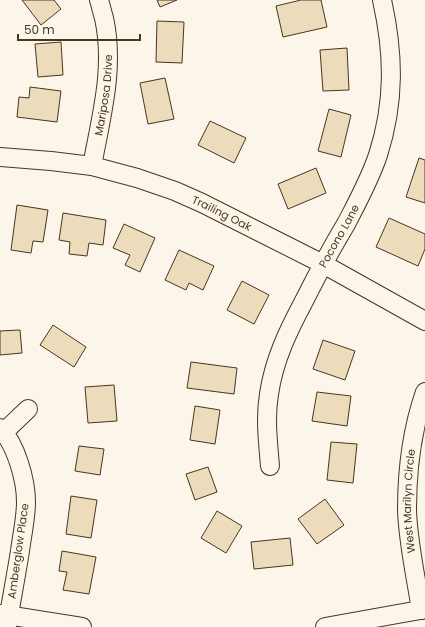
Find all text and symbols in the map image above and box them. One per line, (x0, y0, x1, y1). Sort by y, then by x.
scale bar (18, 16, 140, 42)
text: 50 m (24, 21, 55, 38)
street label: Mariposa Drive (90, 54, 116, 137)
street label: Trailing Oak (189, 192, 255, 235)
street label: Pocono Lane (315, 201, 363, 270)
street label: West Marilyn Circle (399, 448, 419, 554)
street label: Amberglow Place (3, 502, 33, 600)

